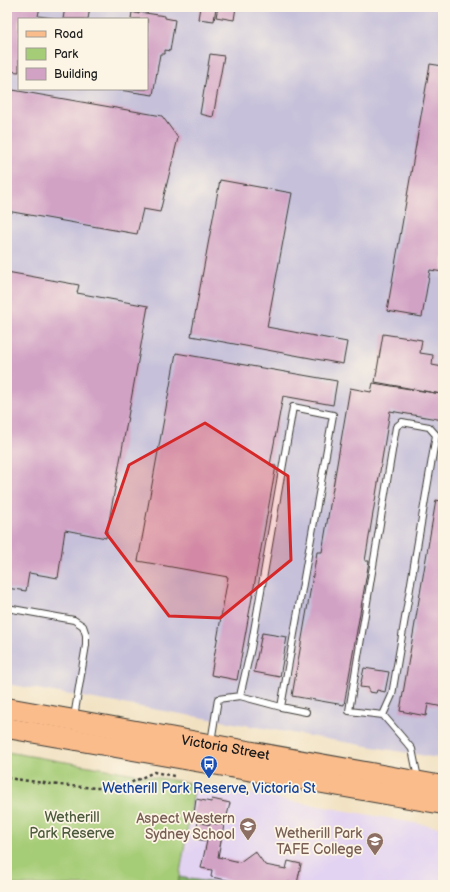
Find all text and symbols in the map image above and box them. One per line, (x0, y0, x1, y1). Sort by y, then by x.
legend (18, 18, 148, 90)
text: Road (54, 27, 83, 42)
text: Park (54, 47, 78, 62)
text: Building (54, 67, 98, 82)
street label: Victoria Street (180, 731, 272, 764)
bus stop icon: Wetherill Park Reserve, Victoria St (199, 754, 219, 779)
place label: Wetherill Park Reserve, Victoria St (102, 780, 316, 797)
park label: Wetherill Park Reserve (29, 809, 115, 842)
place label: Aspect Western Sydney School (136, 810, 235, 843)
school or university icon: Aspect Western Sydney School (238, 816, 258, 841)
place label: Wetherill Park TAFE College (275, 825, 362, 858)
school or university icon: Wetherill Park TAFE College (365, 831, 385, 856)

